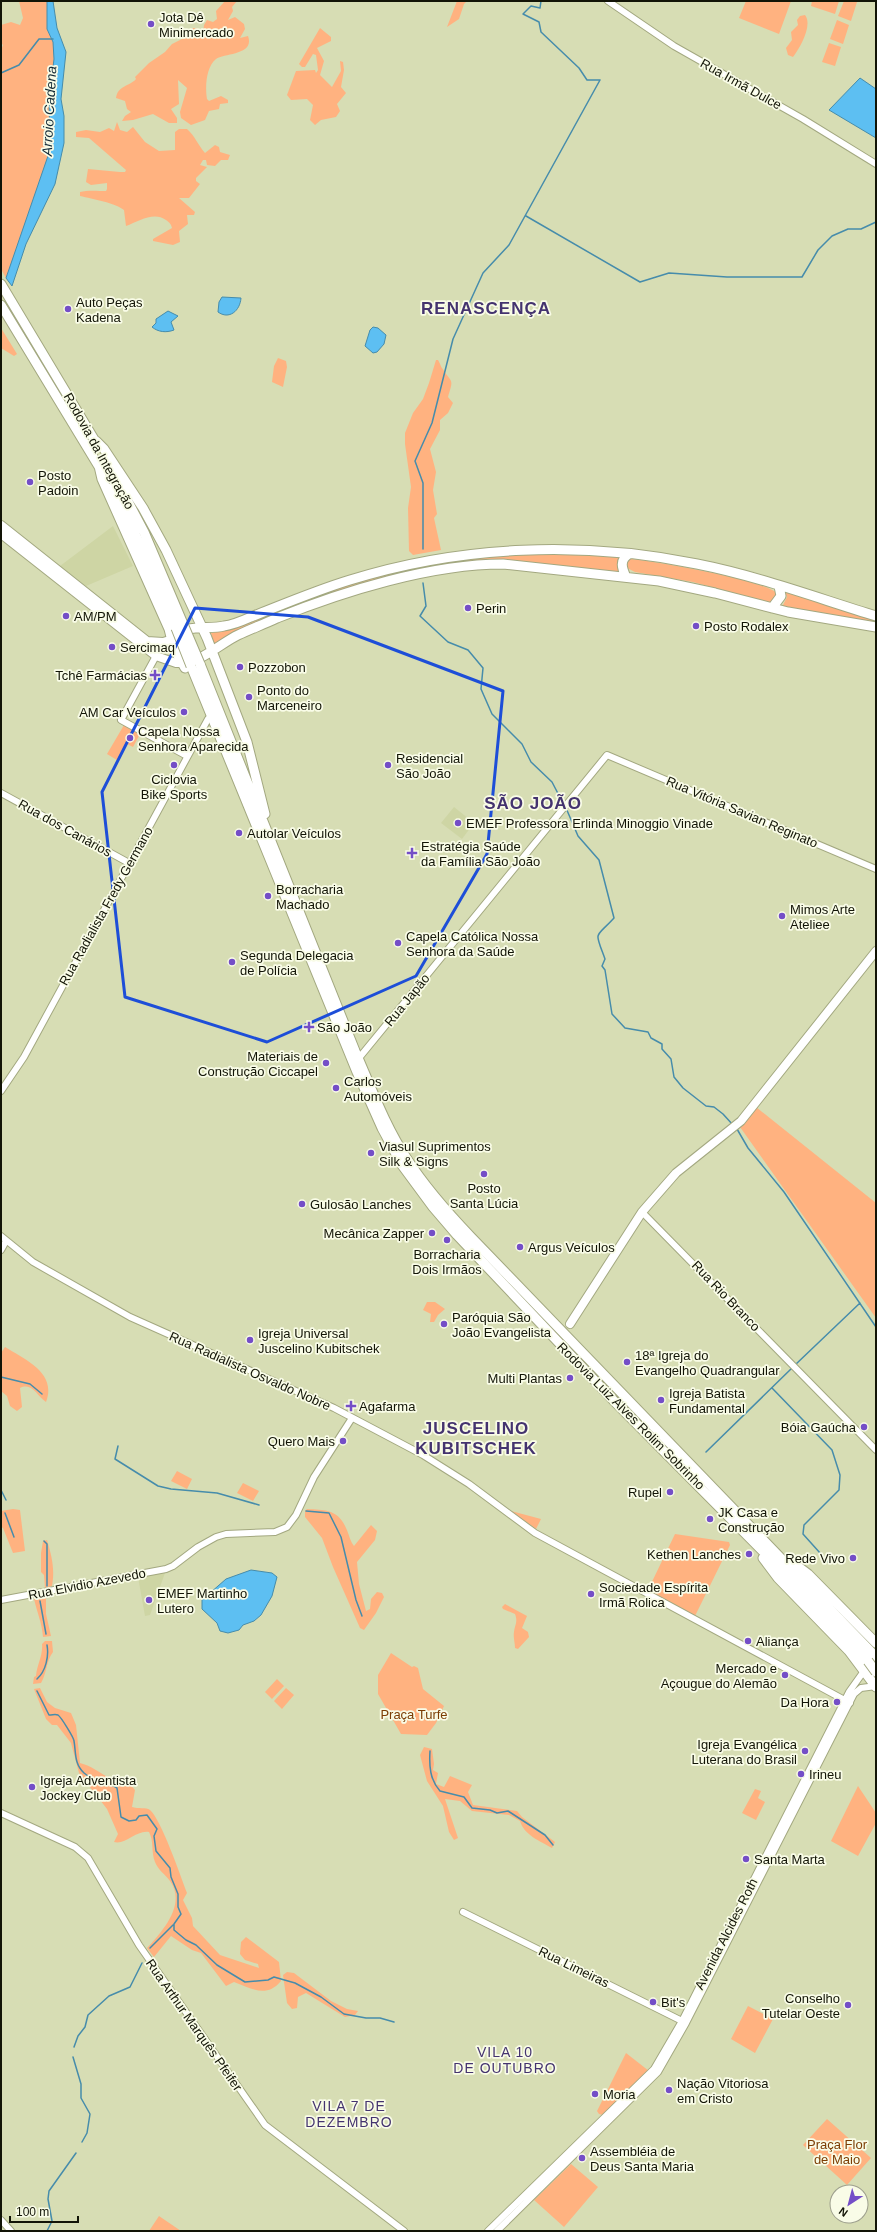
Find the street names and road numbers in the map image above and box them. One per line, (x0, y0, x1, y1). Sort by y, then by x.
street label: Rua Irmã Dulce (698, 56, 784, 112)
street label: Rodovia da Integração (61, 390, 137, 512)
street label: Rua Vitória Savian Reginato (664, 773, 820, 851)
street label: Rua dos Canários (16, 796, 115, 860)
street label: Rua Radialista Fredy Germano (56, 824, 156, 988)
street label: Rua Japão (381, 971, 433, 1029)
street label: Rua Rio Branco (689, 1258, 763, 1334)
street label: Rua Radialista Osvaldo Nobre (167, 1329, 333, 1413)
street label: Rodovia Luiz Alves Rolim Sobrinho (554, 1339, 708, 1493)
street label: Rua Elvidio Azevedo (27, 1565, 147, 1603)
street label: Avenida Alcides Roth (691, 1876, 761, 1992)
street label: Rua Limeiras (536, 1943, 612, 1991)
street label: Rua Arthur Marquês Pfeifer (143, 1956, 246, 2094)

